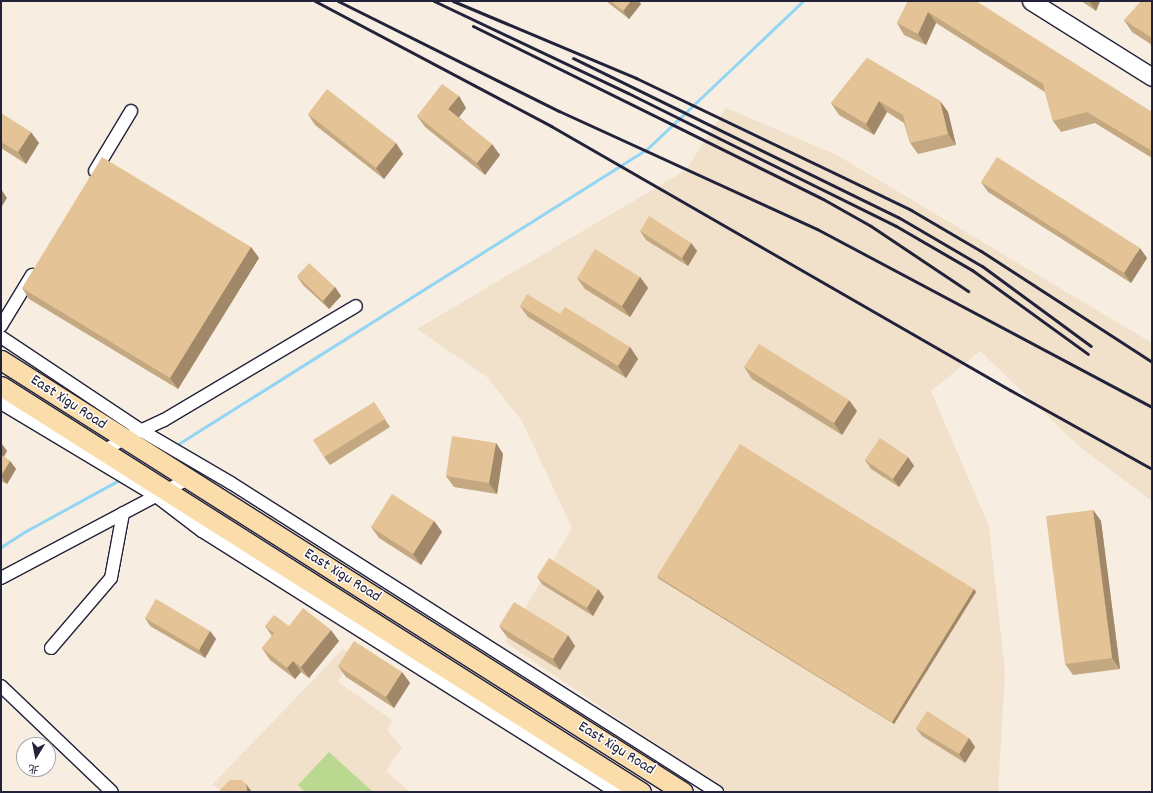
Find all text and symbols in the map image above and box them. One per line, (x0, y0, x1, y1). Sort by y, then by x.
street label: East Xigu Road (26, 371, 110, 435)
street label: East Xigu Road (300, 545, 384, 607)
street label: East Xigu Road (574, 718, 658, 780)
north arrow (16, 737, 56, 777)
text: 北 (27, 759, 41, 777)

